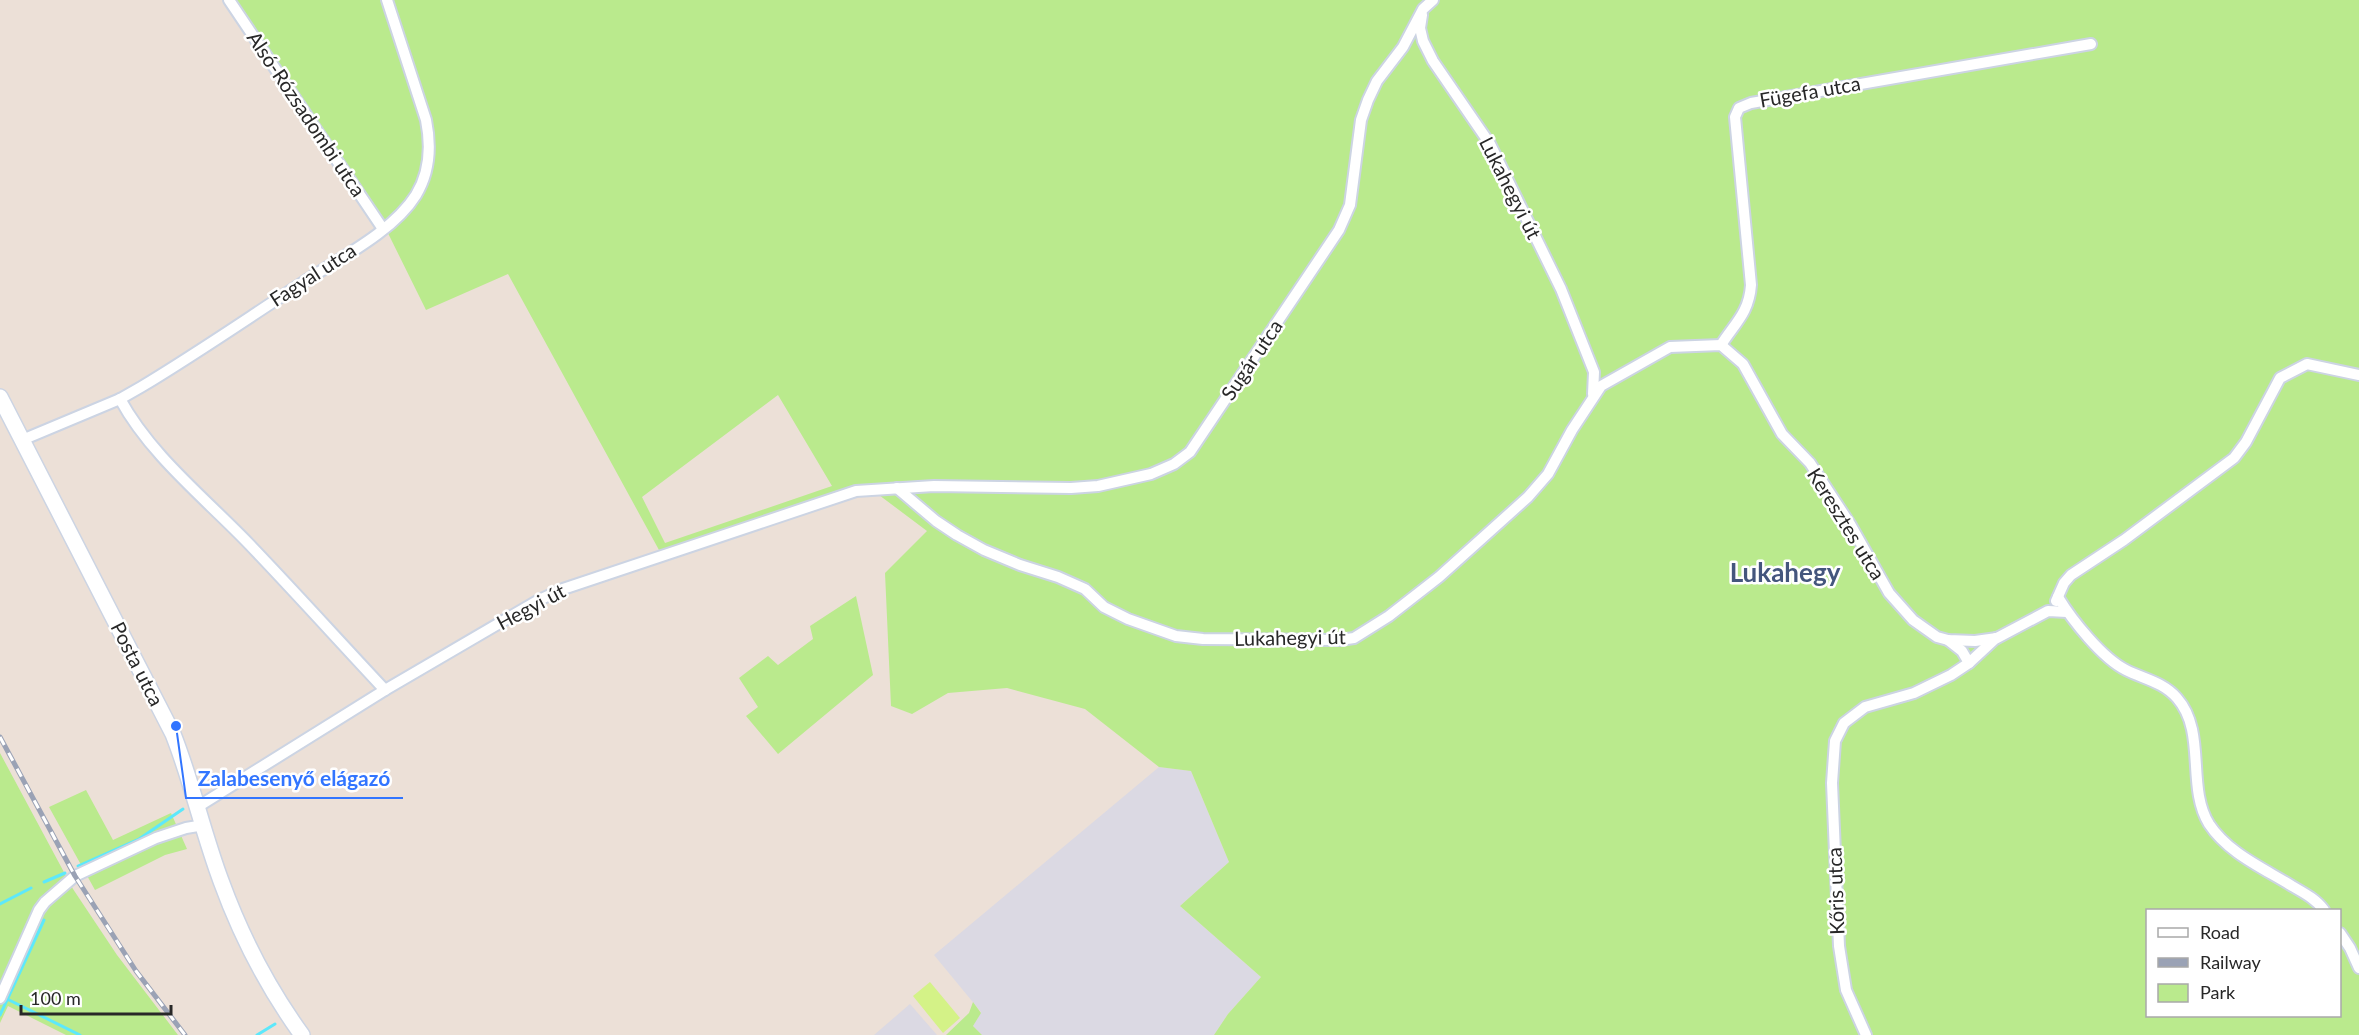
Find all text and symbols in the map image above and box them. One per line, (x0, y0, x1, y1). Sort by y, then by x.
street label: Alsó-Rózsadombi utca (243, 26, 371, 201)
street label: Fügefa utca (1757, 70, 1862, 112)
street label: Lukahegyi út (1475, 132, 1547, 243)
street label: Fagyal utca (265, 237, 360, 311)
street label: Sugár utca (1216, 315, 1287, 404)
street label: Keresztes utca (1803, 463, 1891, 584)
district label: Lukahegy (1730, 556, 1841, 588)
street label: Hegyi út (492, 578, 569, 634)
street label: Posta utca (106, 617, 169, 710)
street label: Lukahegyi út (1234, 624, 1346, 650)
callout: Zalabesenyő elágazó (186, 759, 403, 798)
text: Zalabesenyő elágazó (198, 765, 390, 790)
street label: Kőris utca (1821, 847, 1849, 935)
legend (2146, 909, 2341, 1017)
text: Road (2200, 921, 2240, 943)
text: Railway (2200, 951, 2261, 973)
scale bar (21, 978, 171, 1016)
text: Park (2200, 981, 2236, 1003)
text: 100 m (30, 987, 81, 1009)

